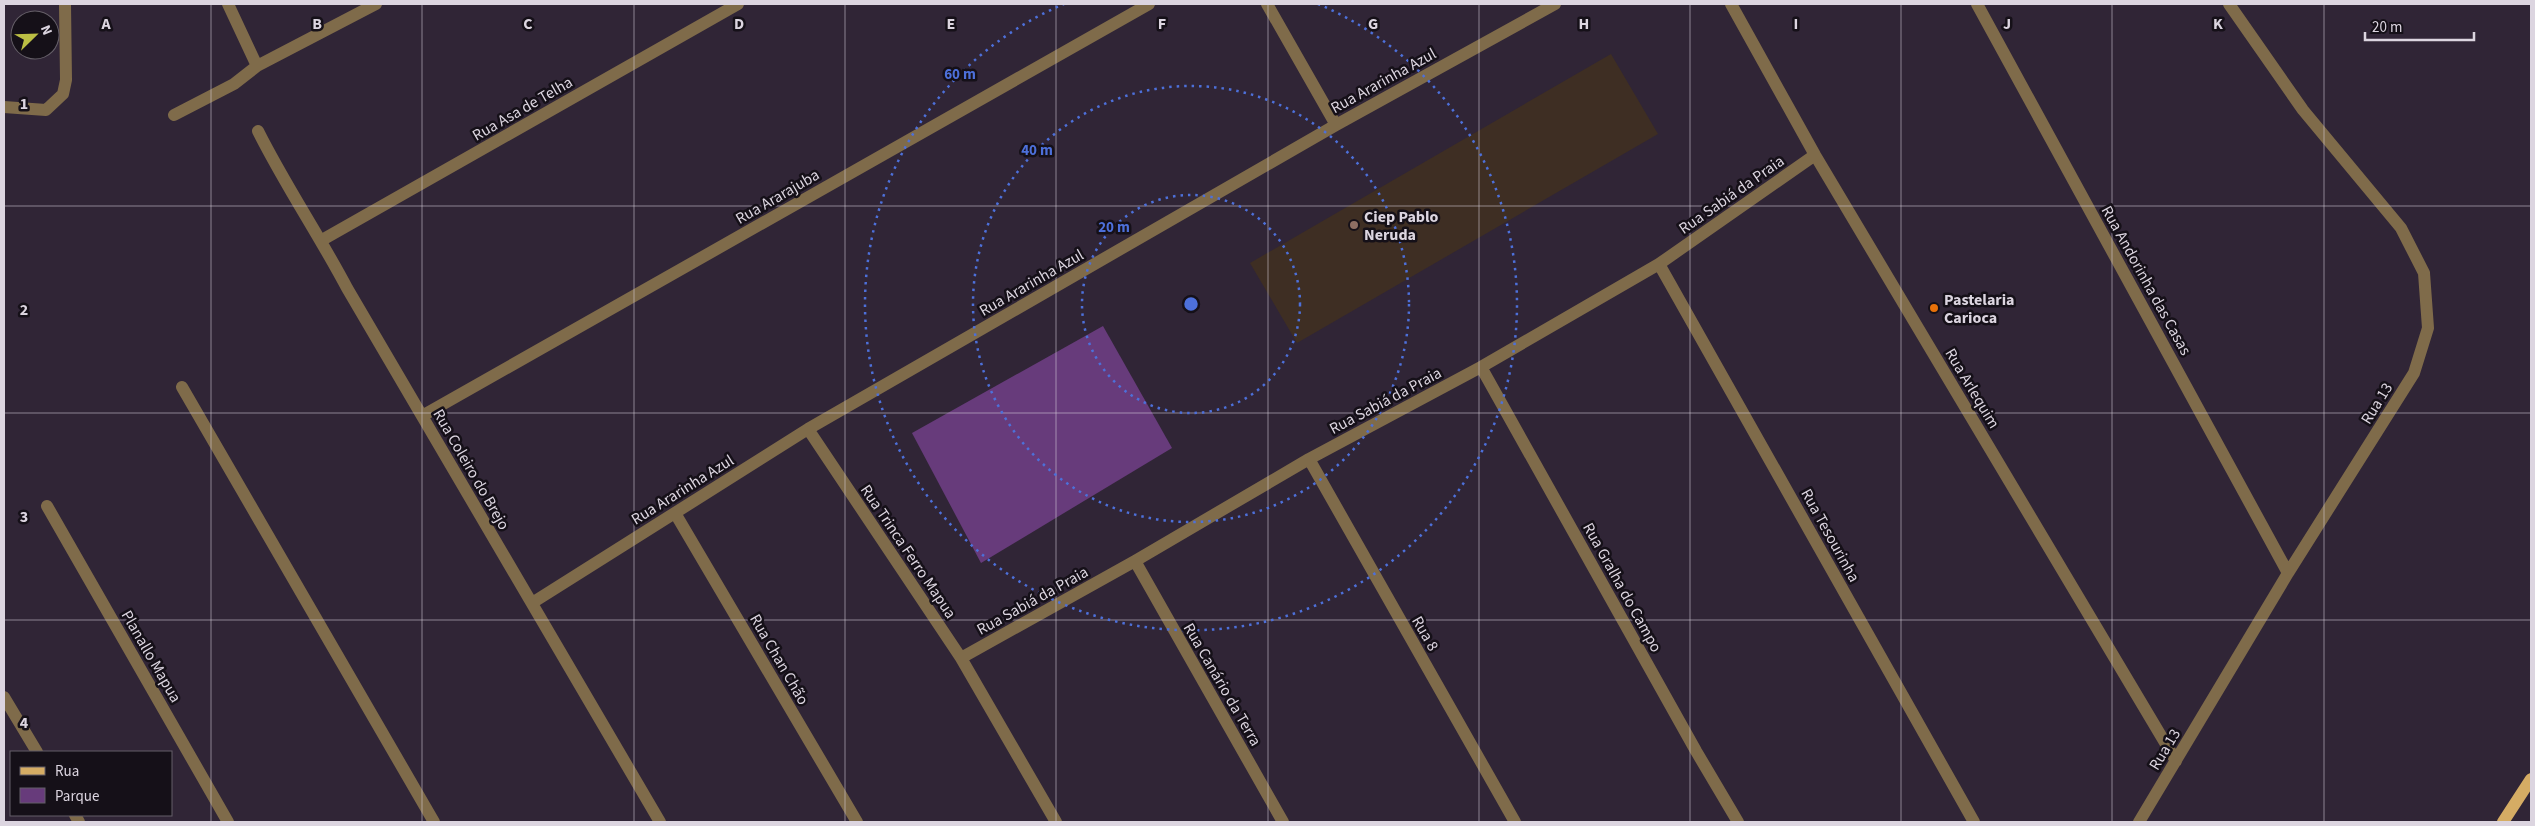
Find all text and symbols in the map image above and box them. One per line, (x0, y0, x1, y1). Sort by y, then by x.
north arrow (10, 10, 60, 60)
scale bar (2365, 10, 2474, 42)
text: A (100, 13, 111, 35)
text: B (312, 13, 322, 35)
text: C (523, 13, 533, 35)
text: D (734, 13, 744, 35)
text: E (947, 13, 955, 35)
text: F (1158, 13, 1166, 35)
text: G (1368, 13, 1378, 35)
text: H (1579, 13, 1589, 35)
text: I (1794, 13, 1798, 35)
text: J (2003, 13, 2011, 35)
text: K (2213, 13, 2223, 35)
text: 20 m (2372, 17, 2402, 38)
text: N (35, 22, 57, 39)
street label: Rua Ararinha Azul (1327, 43, 1440, 119)
text: 60 m (944, 64, 976, 85)
street label: Rua Asa de Telha (468, 71, 577, 146)
text: 1 (20, 93, 28, 115)
text: 40 m (1021, 140, 1053, 161)
street label: Rua Sabiá da Praia (1674, 150, 1789, 239)
street label: Rua Ararajuba (731, 164, 824, 230)
street label: Rua Andorinha das Casas (2096, 202, 2197, 359)
place label: Ciep Pablo Neruda (1364, 206, 1439, 246)
text: 20 m (1098, 217, 1130, 238)
marker: Ciep Pablo Neruda (1348, 219, 1360, 231)
street label: Rua Ararinha Azul (975, 244, 1088, 322)
place label: Pastelaria Carioca (1944, 289, 2015, 329)
centre of rings (1182, 295, 1200, 313)
text: 2 (20, 299, 28, 321)
marker: Pastelaria Carioca (1928, 302, 1940, 314)
street label: Rua Arlequim (1940, 344, 2005, 433)
street label: Rua Sabiá da Praia (1325, 362, 1445, 440)
street label: Rua 13 (2356, 379, 2398, 428)
street label: Rua Coleiro do Brejo (428, 405, 515, 534)
street label: Rua Ararinha Azul (627, 449, 738, 530)
street label: Rua Trinca Ferro Mapua (855, 480, 961, 623)
street label: Rua Tesourinha (1795, 485, 1865, 586)
text: 3 (20, 506, 28, 528)
street label: Rua Gralha do Campo (1577, 519, 1667, 656)
street label: Rua Sabiá da Praia (973, 561, 1092, 641)
street label: Planallo Mapua (116, 606, 187, 707)
street label: Rua Chan Chão (744, 610, 814, 709)
street label: Rua 8 (1406, 612, 1444, 655)
street label: Rua Canário da Terra (1178, 619, 1266, 750)
text: 4 (20, 712, 29, 734)
street label: Rua 13 (2144, 725, 2186, 774)
legend (10, 751, 172, 816)
text: Rua (55, 761, 79, 782)
text: Parque (55, 786, 99, 807)

